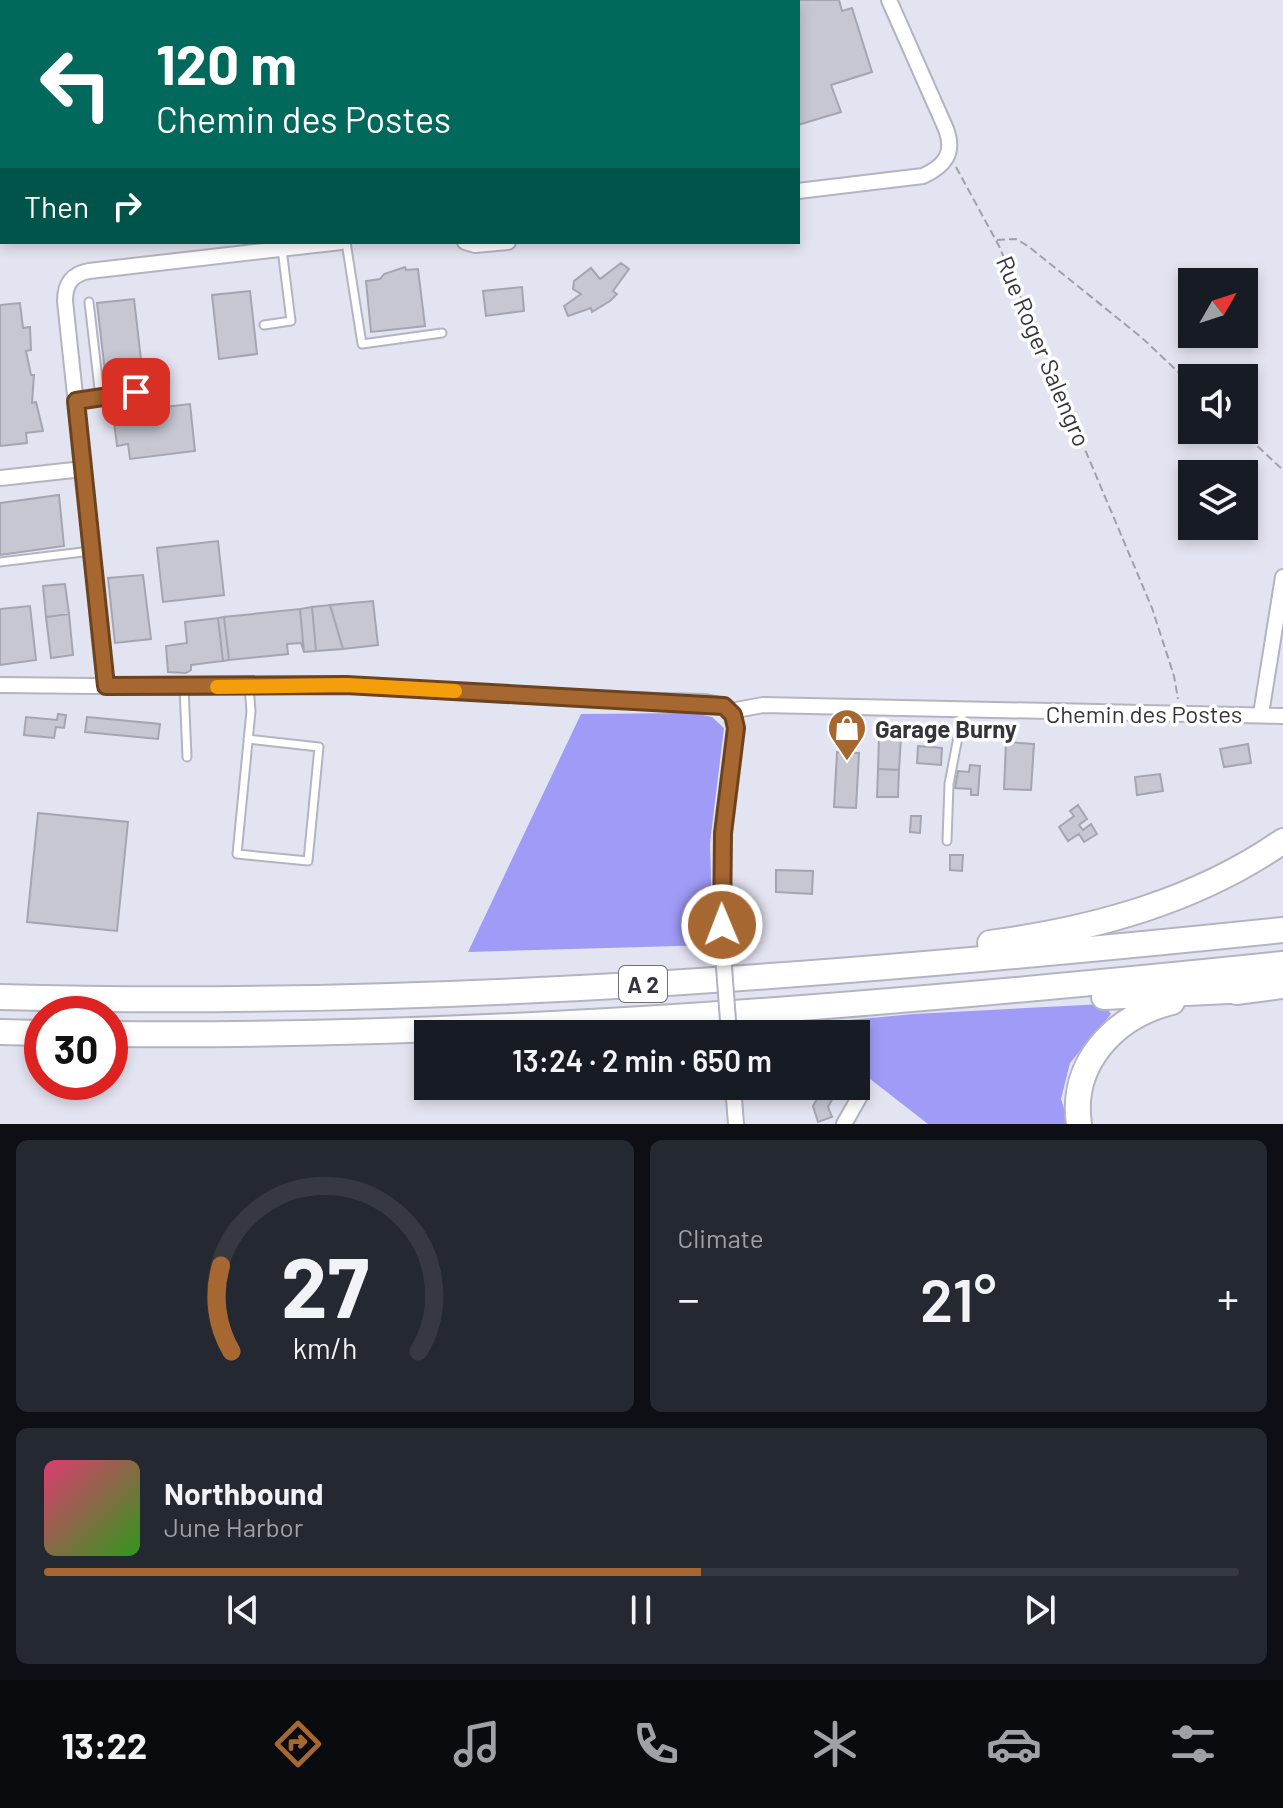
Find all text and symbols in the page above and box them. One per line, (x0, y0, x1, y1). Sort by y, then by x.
text: 120 m (156, 29, 297, 96)
icon: left (24, 32, 128, 136)
text: Chemin des Postes (156, 97, 451, 140)
icon: right (105, 184, 149, 228)
text: Then (24, 188, 89, 224)
street label: Rue Roger Salengro (991, 251, 1097, 451)
north arrow (1178, 268, 1258, 348)
map controls (1178, 268, 1258, 540)
pin (102, 358, 170, 426)
button: sound (1178, 364, 1258, 444)
icon: arrive (114, 370, 158, 414)
button: layers (1178, 460, 1258, 540)
street label: Chemin des Postes (1046, 699, 1242, 728)
shop icon: Garage Burny (826, 707, 868, 762)
place label: Garage Burny (875, 714, 1017, 743)
position arrow (680, 883, 764, 967)
road number: A 2 (619, 966, 667, 1002)
speed limit sign: 30 (24, 996, 128, 1100)
text: 13:24 · 2 min · 650 m (512, 1042, 772, 1078)
text: Climate (678, 1222, 764, 1253)
text: 27 (281, 1235, 369, 1335)
text: 21° (920, 1262, 996, 1334)
text: − (678, 1271, 700, 1324)
text: + (1217, 1271, 1239, 1324)
text: km/h (292, 1330, 357, 1365)
text: Northbound (164, 1475, 323, 1511)
text: June Harbor (164, 1511, 303, 1542)
icon: previous (221, 1588, 265, 1632)
icon: pause (619, 1588, 663, 1632)
icon: next (1018, 1588, 1062, 1632)
icon: directions (270, 1716, 326, 1772)
icon: music (449, 1716, 505, 1772)
icon: phone (628, 1716, 684, 1772)
icon: climate (807, 1716, 863, 1772)
icon: car (986, 1716, 1042, 1772)
icon: filters (1165, 1716, 1221, 1772)
text: 13:22 (62, 1723, 147, 1766)

